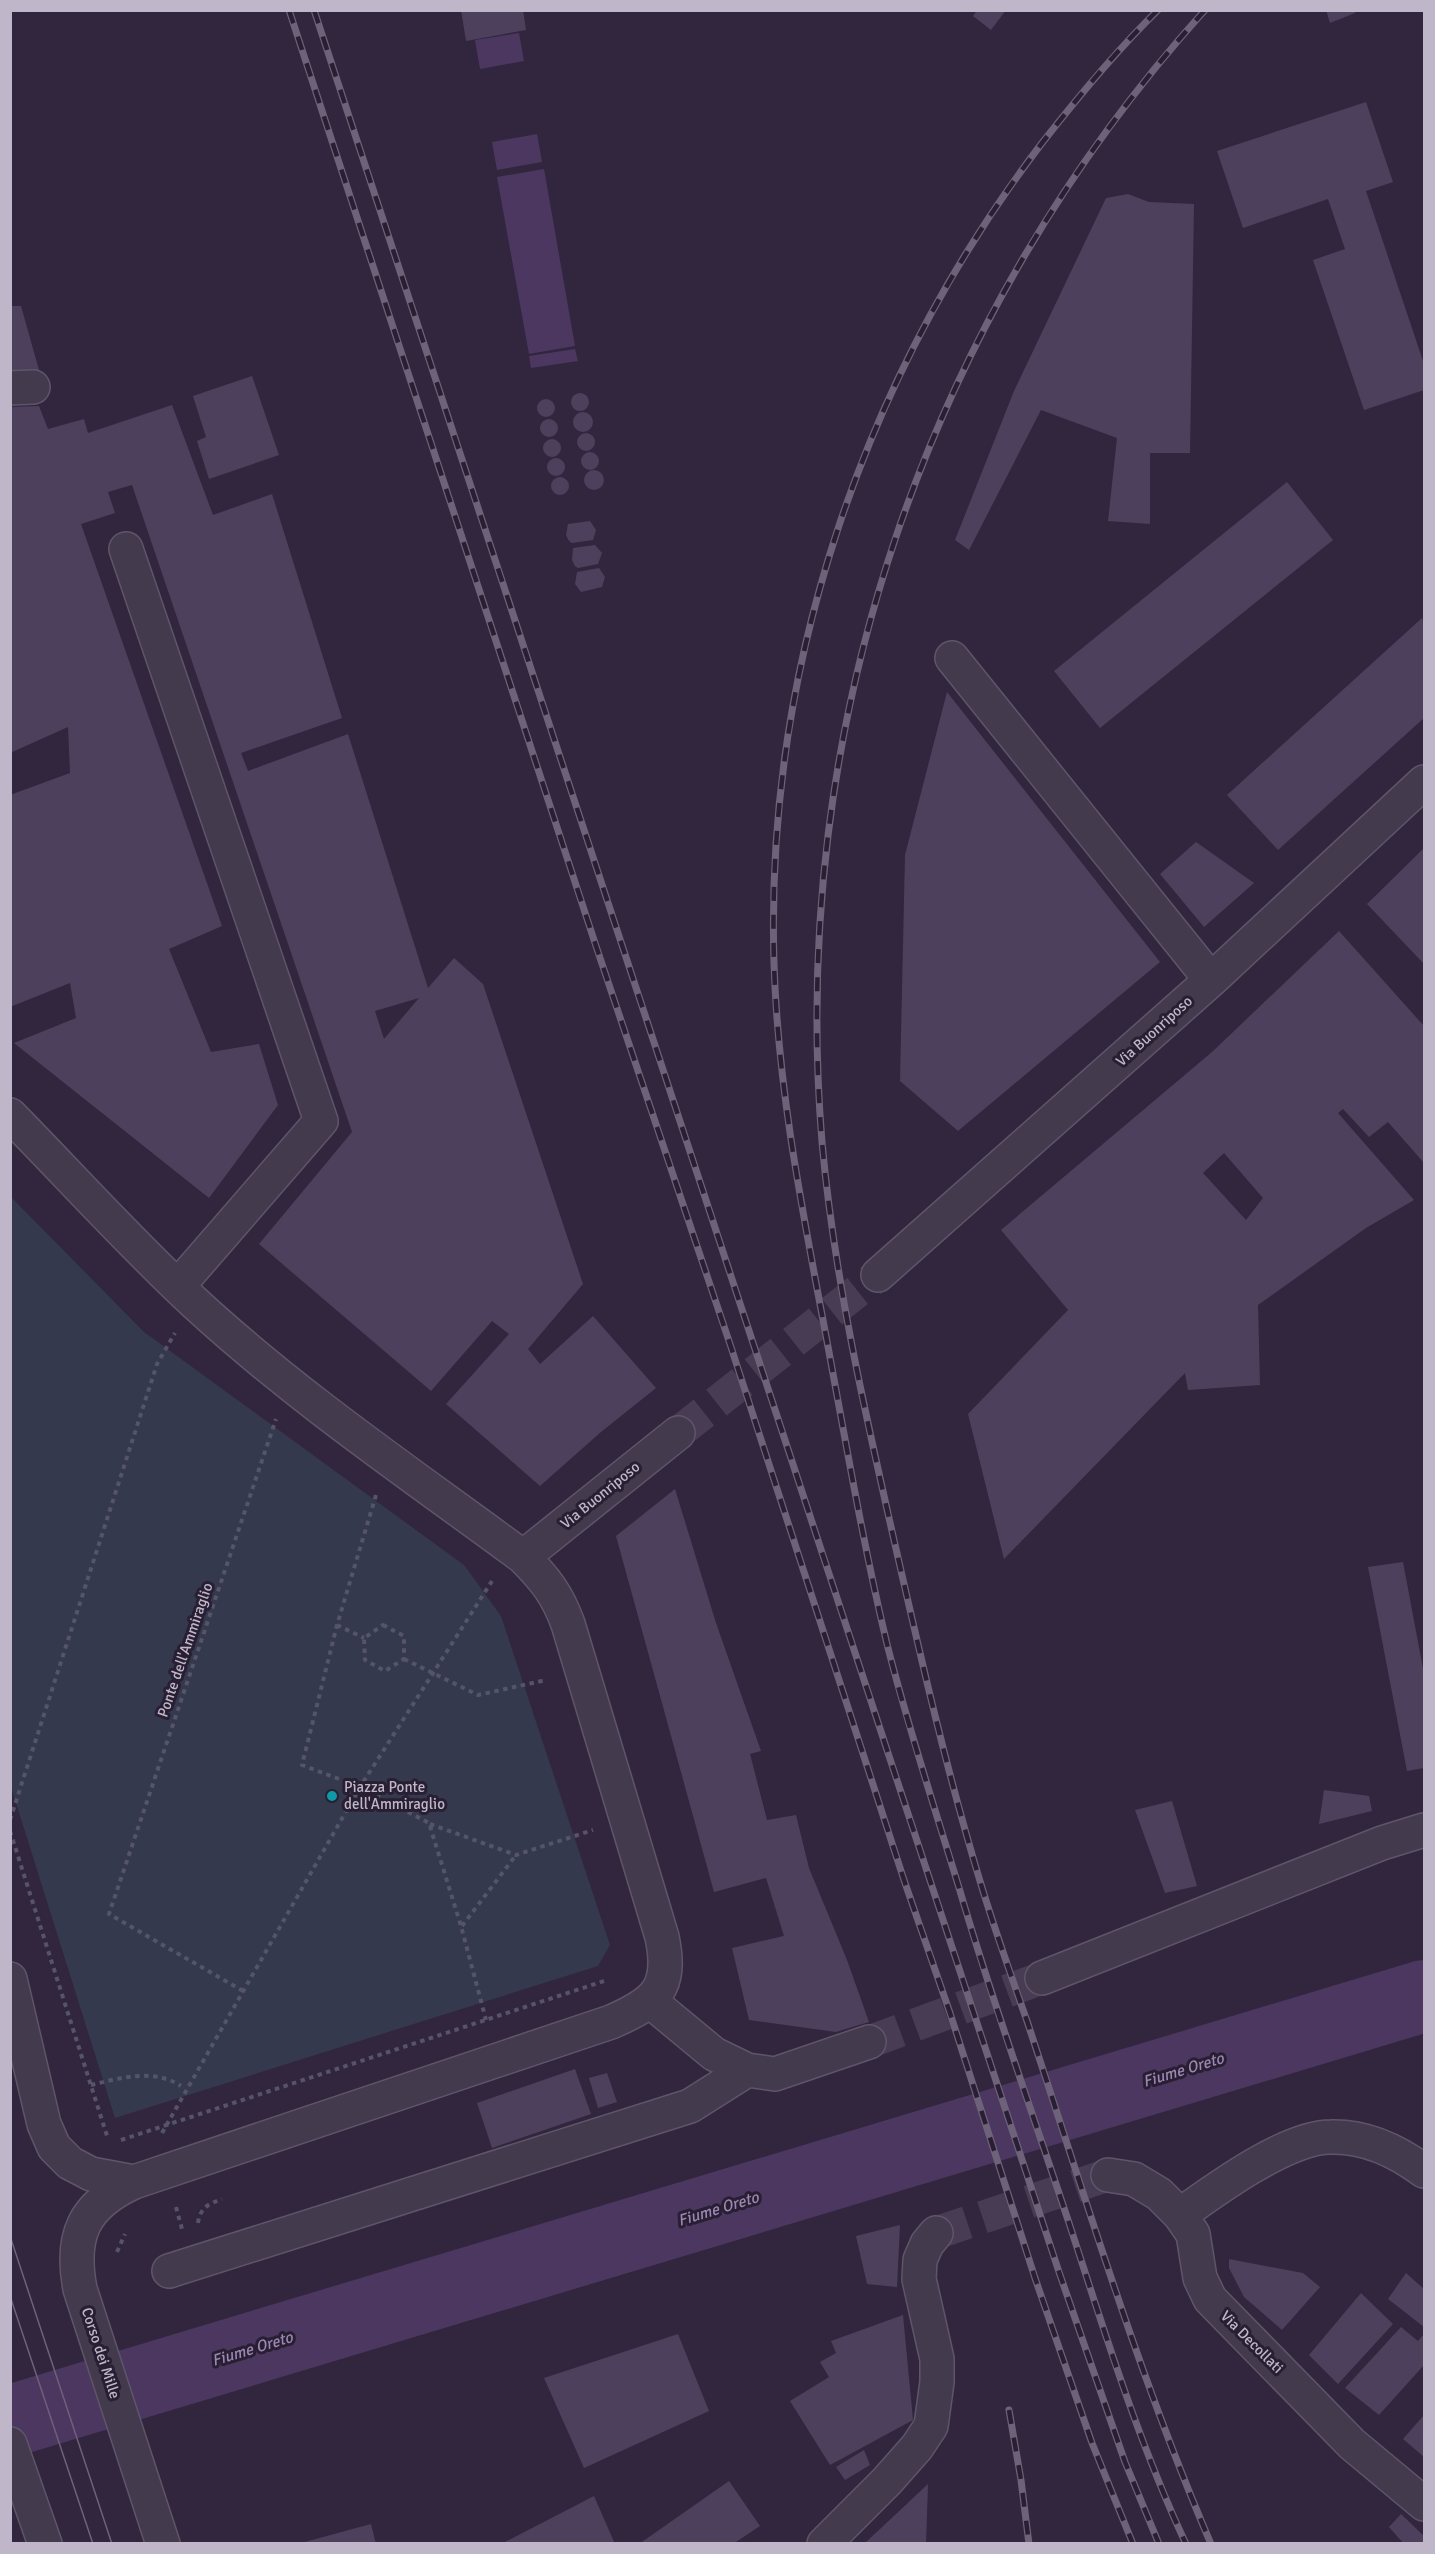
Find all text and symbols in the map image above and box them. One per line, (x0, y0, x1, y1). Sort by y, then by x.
street label: Via Buonriposo (1112, 992, 1196, 1070)
street label: Via Buonriposo (557, 1457, 643, 1532)
street label: Ponte dell'Ammiraglio (154, 1580, 217, 1720)
place label: Piazza Ponte dell'Ammiraglio (344, 1778, 445, 1813)
marker: Piazza Ponte dell'Ammiraglio (325, 1789, 339, 1803)
water label: Fiume Oreto (1140, 2048, 1227, 2092)
water label: Fiume Oreto (675, 2187, 762, 2231)
street label: Corso dei Mille (78, 2305, 124, 2401)
street label: Via Decollati (1217, 2307, 1287, 2377)
water label: Fiume Oreto (209, 2327, 296, 2371)

